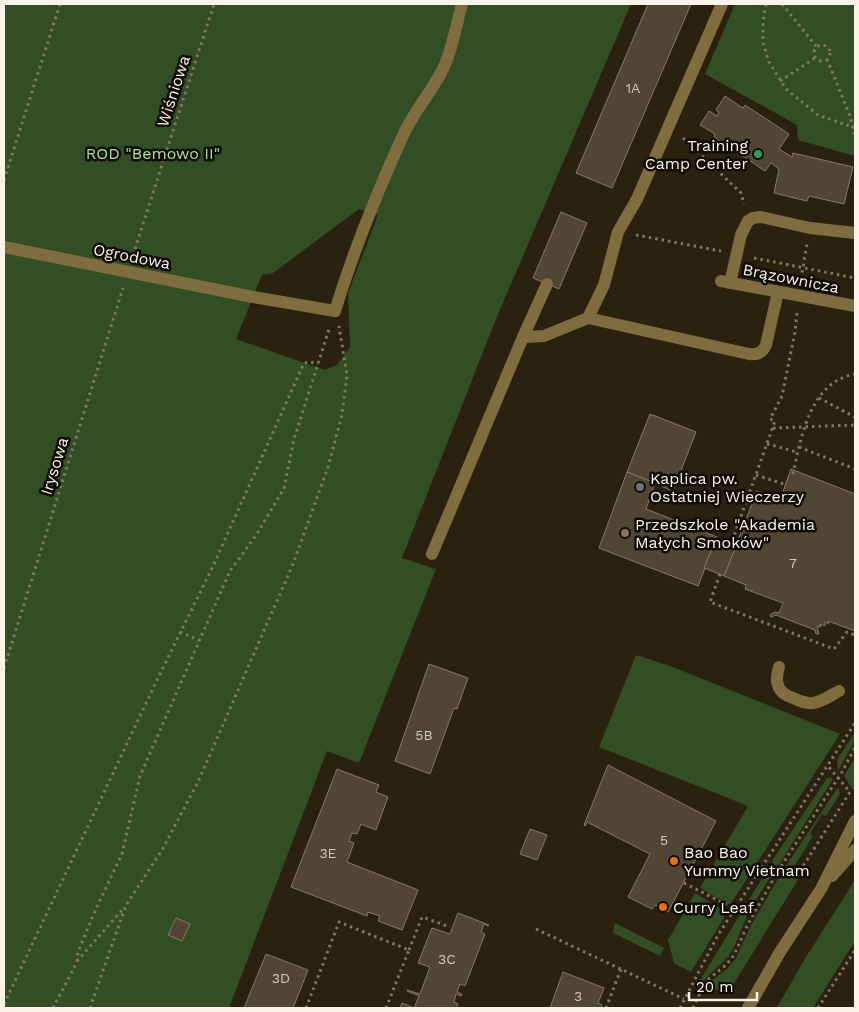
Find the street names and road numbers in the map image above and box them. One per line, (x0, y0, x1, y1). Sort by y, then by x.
street label: Wiśniowa (153, 53, 194, 129)
street label: Ogrodowa (92, 240, 172, 273)
street label: Brązownicza (741, 260, 841, 297)
street label: Irysowa (37, 435, 72, 497)

